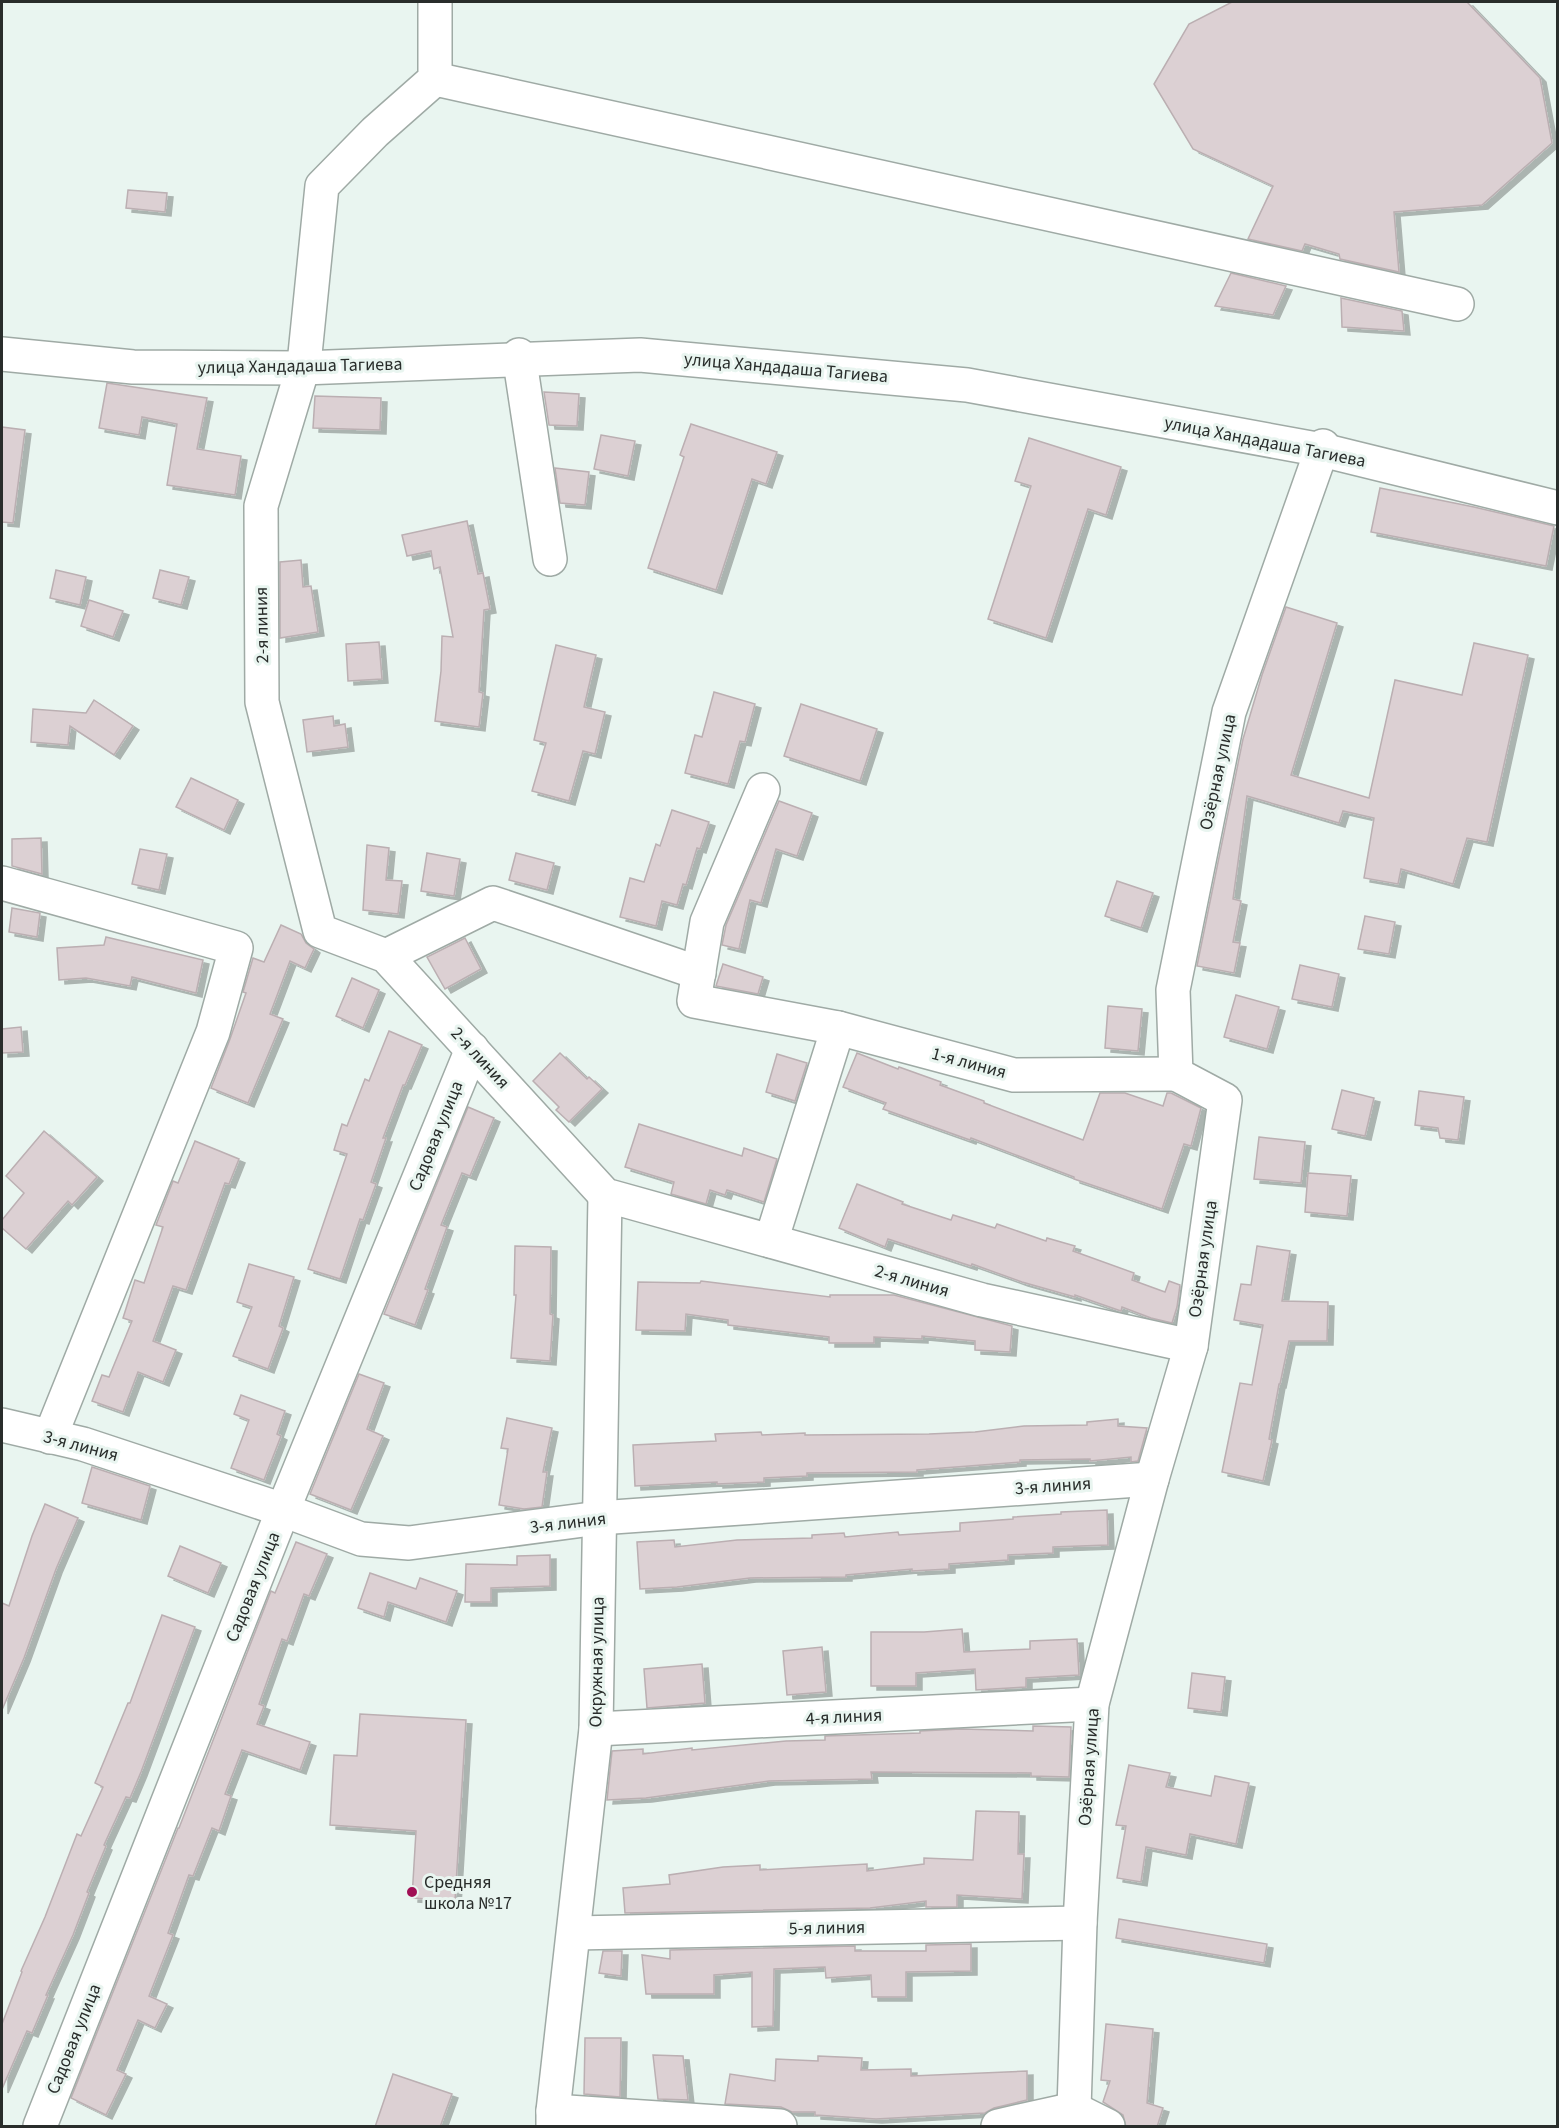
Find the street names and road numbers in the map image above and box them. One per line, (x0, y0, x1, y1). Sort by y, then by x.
street label: улица Хандадаша Тагиева (683, 347, 889, 389)
street label: улица Хандадаша Тагиева (197, 352, 403, 380)
street label: улица Хандадаша Тагиева (1162, 410, 1368, 474)
street label: 2-я линия (249, 587, 275, 663)
street label: Озёрная улица (1193, 712, 1243, 832)
street label: 2-я линия (445, 1021, 515, 1095)
street label: 1-я линия (929, 1041, 1009, 1085)
street label: Садовая улица (402, 1077, 470, 1195)
street label: Озёрная улица (1182, 1199, 1224, 1319)
street label: 2-я линия (872, 1258, 952, 1304)
street label: 3-я линия (41, 1424, 121, 1468)
street label: 3-я линия (1014, 1471, 1092, 1501)
street label: 3-я линия (528, 1506, 608, 1540)
street label: Садовая улица (219, 1528, 287, 1646)
street label: Окружная улица (583, 1596, 611, 1728)
street label: 4-я линия (805, 1703, 883, 1731)
street label: Озёрная улица (1072, 1707, 1106, 1827)
street label: 5-я линия (789, 1915, 865, 1941)
street label: Садовая улица (40, 1980, 108, 2098)

